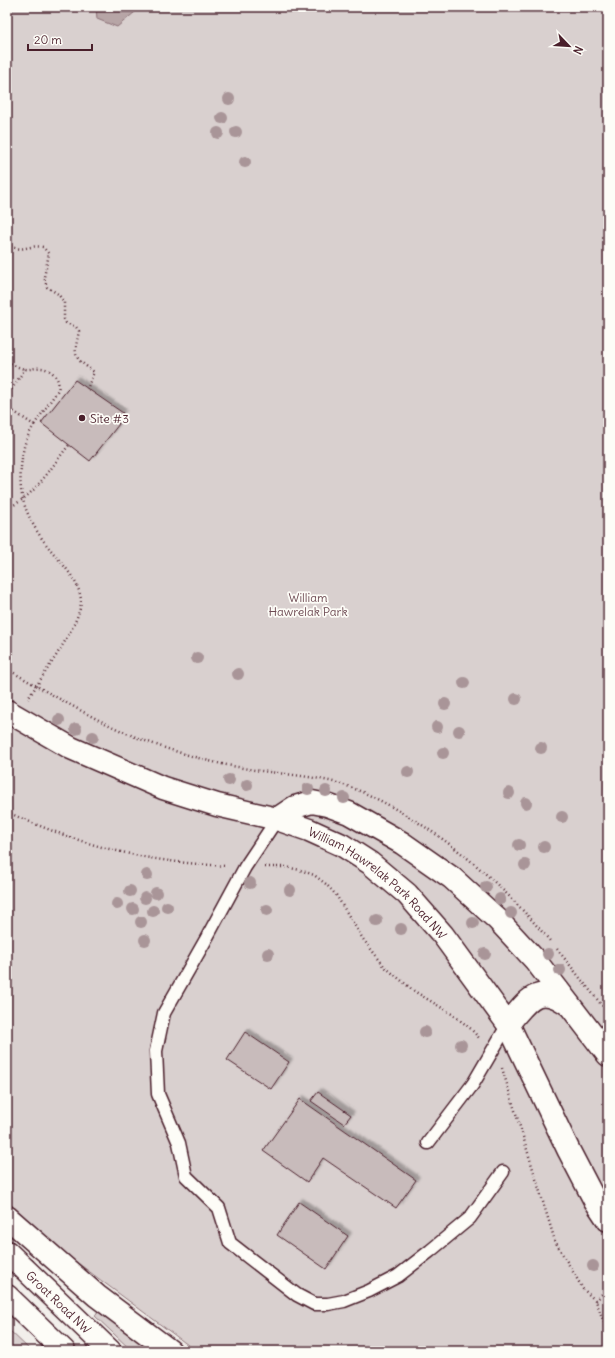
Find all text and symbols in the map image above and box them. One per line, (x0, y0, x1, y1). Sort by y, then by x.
scale bar (28, 26, 92, 52)
north arrow (549, 26, 589, 66)
text: 20 m (34, 32, 62, 47)
text: N (570, 44, 586, 57)
place label: Site #3 (90, 411, 129, 426)
marker: Site #3 (77, 413, 87, 423)
park label: William Hawrelak Park (268, 590, 348, 619)
street label: William Hawrelak Park Road NW (306, 823, 450, 942)
street label: Groat Road NW (23, 1267, 95, 1337)

